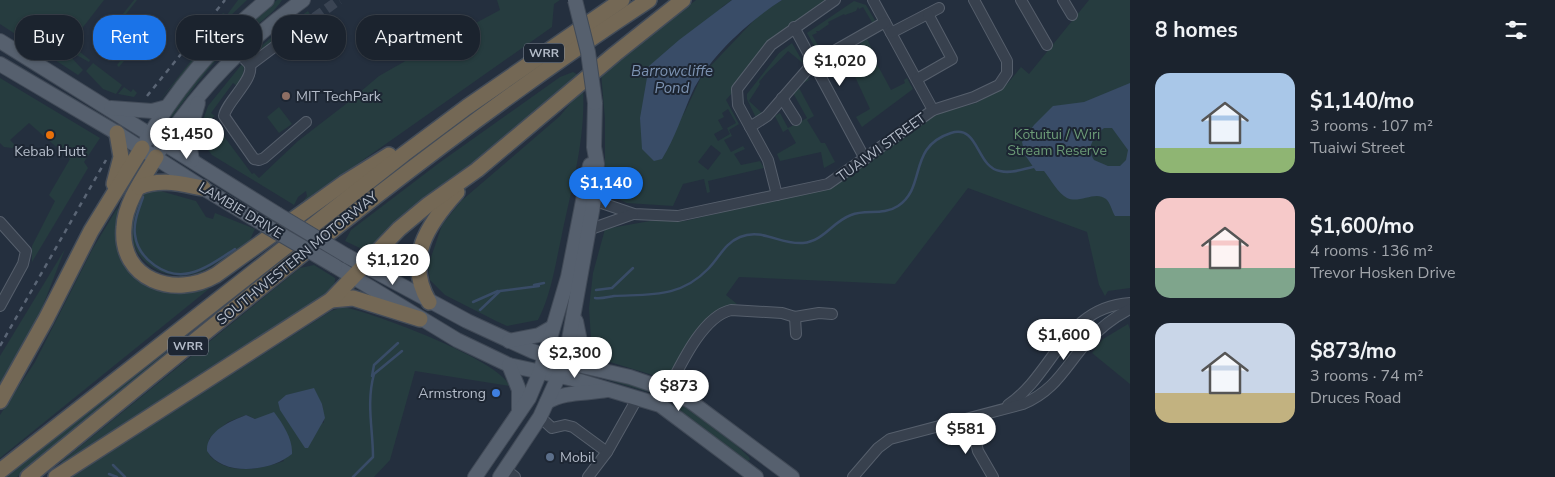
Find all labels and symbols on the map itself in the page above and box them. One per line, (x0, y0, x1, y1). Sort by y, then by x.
road number: WRR (524, 44, 564, 62)
pin: $1,020 (799, 44, 881, 87)
water label: Barrowcliffe Pond (631, 61, 713, 98)
place label: MIT TechPark (296, 87, 382, 106)
marker: MIT TechPark (280, 90, 292, 102)
street label: TUAIWI STREET (833, 108, 930, 186)
pin: $1,450 (146, 118, 228, 160)
park label: Kōtuitui / Wiri Stream Reserve (1007, 125, 1107, 160)
marker: Kebab Hutt (44, 129, 56, 141)
place label: Kebab Hutt (14, 142, 86, 161)
pin: $1,140 (565, 166, 647, 209)
street label: LAMBIE DRIVE (195, 178, 287, 243)
street label: SOUTHWESTERN MOTORWAY (213, 187, 382, 329)
pin: $1,120 (352, 244, 434, 286)
pin: $1,600 (1023, 318, 1105, 361)
road number: WRR (168, 336, 208, 356)
pin: $2,300 (534, 336, 616, 379)
pin: $873 (649, 370, 709, 412)
place label: Armstrong (418, 384, 486, 403)
marker: Armstrong (490, 387, 502, 399)
pin: $581 (936, 412, 996, 455)
place label: Mobil (560, 448, 596, 467)
marker: Mobil (544, 451, 556, 463)

